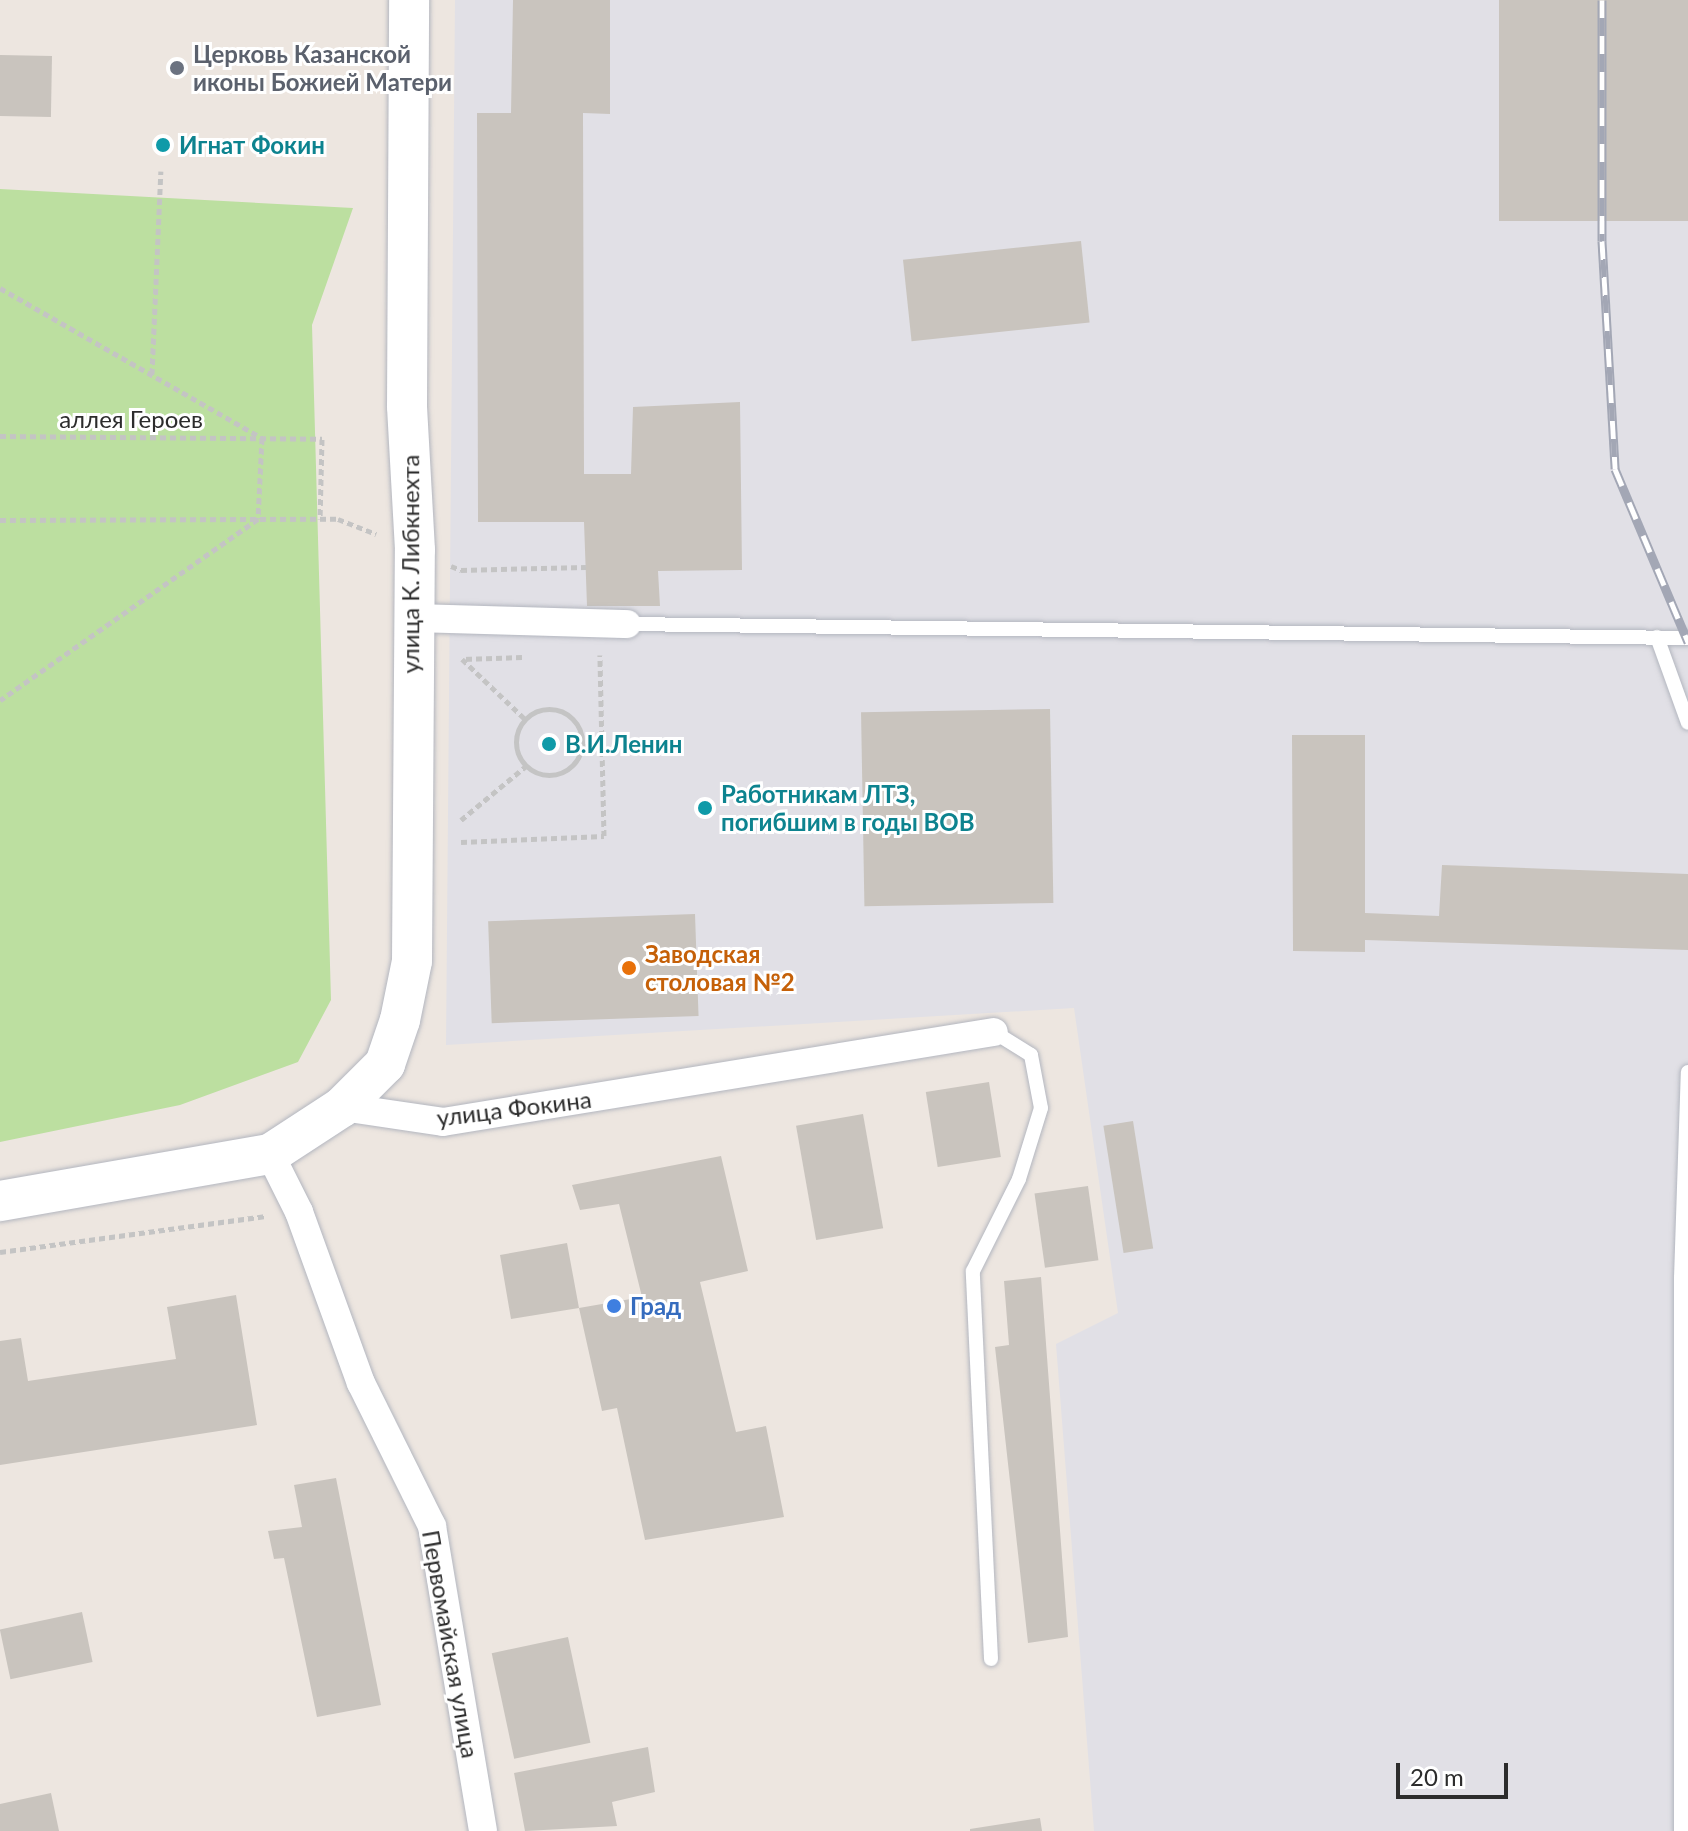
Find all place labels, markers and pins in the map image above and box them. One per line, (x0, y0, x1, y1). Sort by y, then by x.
place label: Церковь Казанской иконы Божией Матери (193, 40, 452, 96)
marker: Церковь Казанской иконы Божией Матери (168, 59, 186, 77)
place label: Игнат Фокин (179, 131, 325, 159)
marker: Игнат Фокин (154, 136, 172, 154)
place label: В.И.Ленин (565, 730, 682, 758)
marker: В.И.Ленин (540, 735, 558, 753)
place label: Работникам ЛТЗ, погибшим в годы ВОВ (721, 780, 975, 836)
marker: Работникам ЛТЗ, погибшим в годы ВОВ (696, 799, 714, 817)
place label: Заводская столовая №2 (645, 940, 795, 996)
marker: Заводская столовая №2 (620, 959, 638, 977)
place label: Град (630, 1292, 681, 1320)
marker: Град (605, 1297, 623, 1315)

